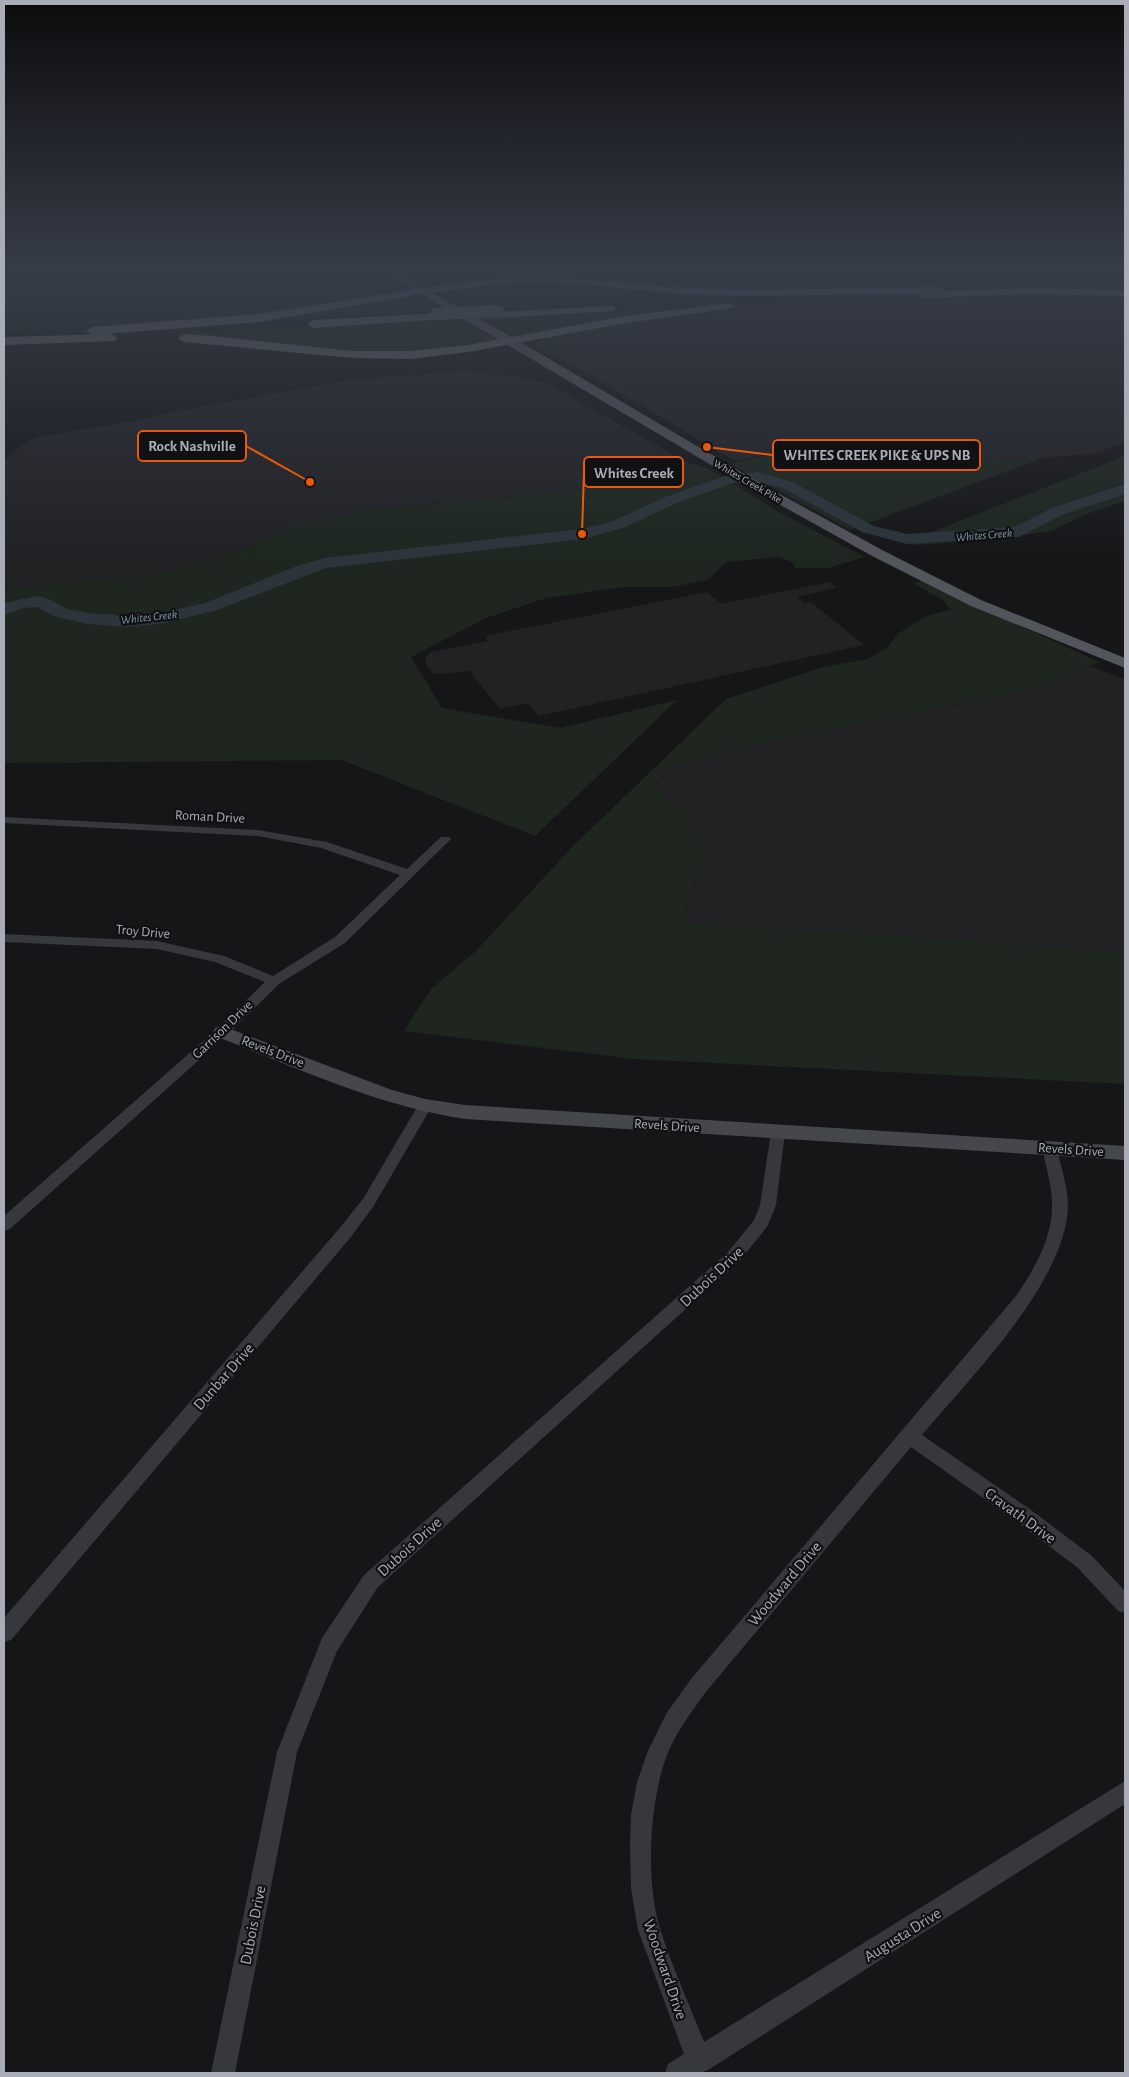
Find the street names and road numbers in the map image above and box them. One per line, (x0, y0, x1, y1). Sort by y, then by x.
street label: Whites Creek Pike (712, 457, 784, 505)
street label: Roman Drive (175, 808, 245, 826)
street label: Troy Drive (115, 923, 171, 941)
street label: Garrison Drive (190, 998, 255, 1062)
street label: Revels Drive (239, 1034, 306, 1070)
street label: Revels Drive (634, 1117, 700, 1135)
street label: Revels Drive (1038, 1141, 1104, 1159)
street label: Dubois Drive (677, 1243, 747, 1310)
street label: Dunbar Drive (190, 1340, 257, 1413)
street label: Cravath Drive (982, 1485, 1059, 1547)
street label: Dubois Drive (374, 1514, 445, 1580)
street label: Woodward Drive (745, 1538, 825, 1629)
street label: Dubois Drive (237, 1884, 268, 1966)
street label: Augusta Drive (861, 1905, 944, 1965)
street label: Woodward Drive (640, 1917, 690, 2021)

